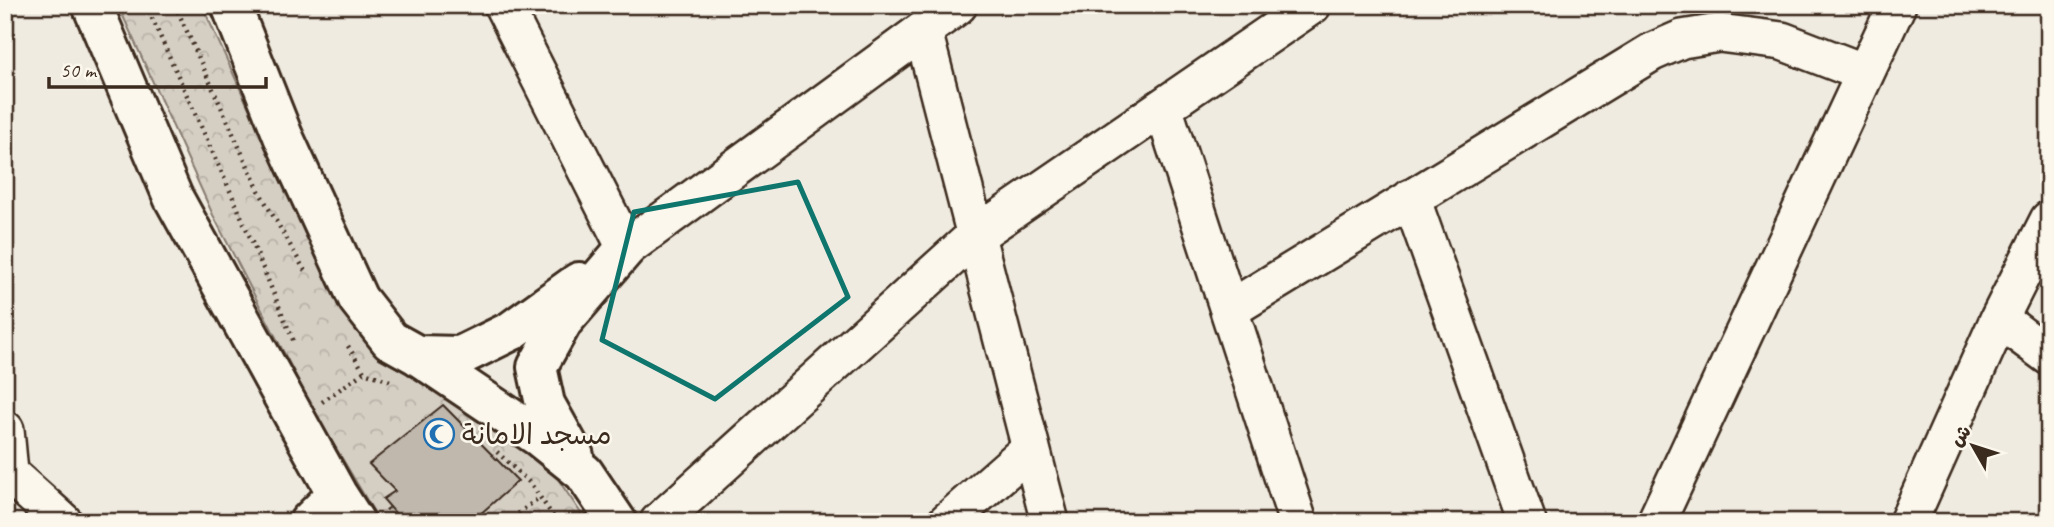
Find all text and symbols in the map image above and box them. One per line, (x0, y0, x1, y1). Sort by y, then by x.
scale bar (49, 46, 266, 90)
text: 50 m (60, 57, 98, 83)
north arrow (1938, 412, 2008, 482)
mosque icon: مسجد الامانة (422, 417, 456, 451)
place label: مسجد الامانة (462, 417, 612, 452)
text: ش (1945, 420, 1977, 452)

